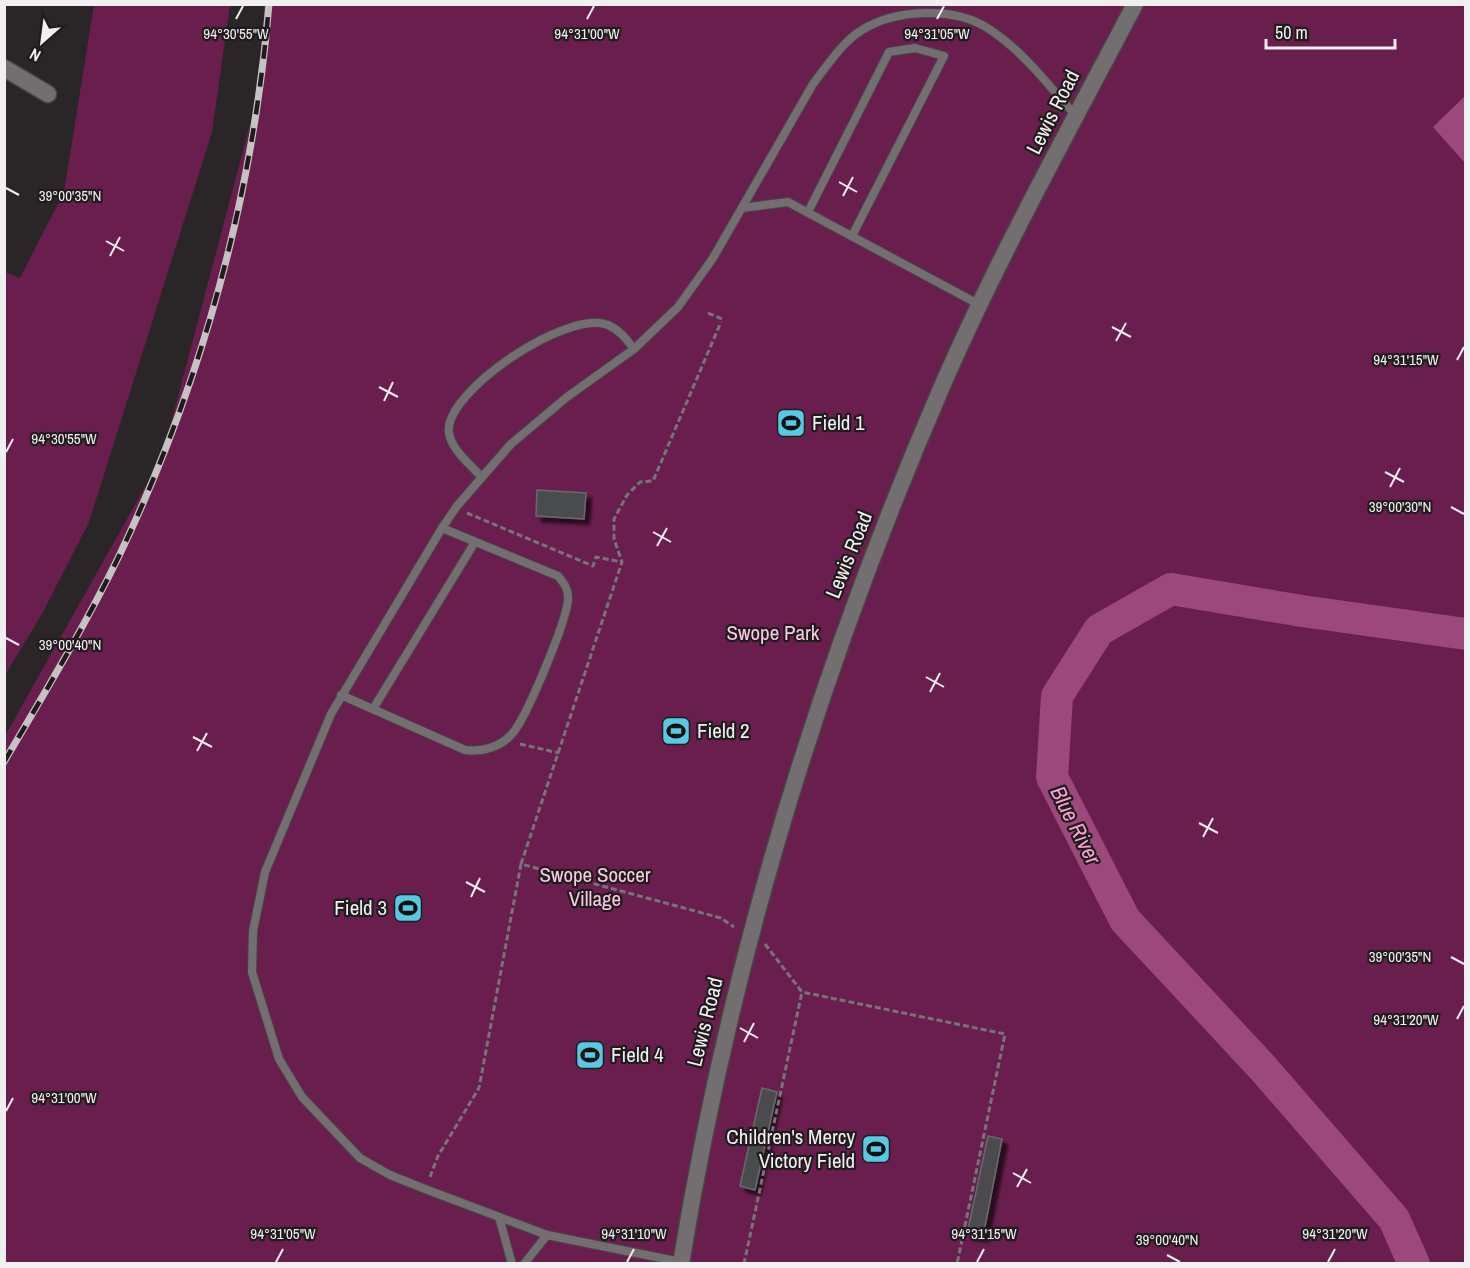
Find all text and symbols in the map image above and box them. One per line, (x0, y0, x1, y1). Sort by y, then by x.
north arrow (12, 12, 72, 72)
scale bar (1266, 12, 1395, 50)
text: 50 m (1275, 20, 1308, 45)
text: 94°30'55"W (203, 23, 269, 44)
text: 94°31'00"W (554, 23, 620, 44)
text: 94°31'05"W (904, 23, 970, 44)
text: N (26, 43, 44, 67)
street label: Lewis Road (1019, 65, 1086, 159)
text: 39°00'35"N (39, 185, 101, 206)
text: 94°31'15"W (1373, 349, 1439, 370)
sports icon: Field 1 (775, 407, 807, 439)
place label: Field 1 (812, 408, 865, 437)
text: 94°30'55"W (31, 428, 97, 449)
text: 39°00'30"N (1369, 496, 1431, 517)
street label: Lewis Road (818, 507, 879, 602)
park label: Swope Park (727, 618, 820, 647)
text: 39°00'40"N (39, 634, 101, 655)
sports icon: Field 2 (660, 715, 692, 747)
place label: Field 2 (697, 716, 750, 745)
water label: Blue River (1044, 781, 1109, 870)
park label: Swope Soccer Village (539, 860, 651, 913)
sports icon: Field 3 (392, 892, 424, 924)
place label: Field 3 (334, 893, 387, 922)
text: 39°00'35"N (1369, 946, 1431, 967)
street label: Lewis Road (679, 974, 730, 1070)
text: 94°31'20"W (1373, 1009, 1439, 1030)
sports icon: Field 4 (574, 1039, 606, 1071)
place label: Field 4 (611, 1040, 664, 1069)
text: 94°31'00"W (31, 1087, 97, 1108)
place label: Children's Mercy Victory Field (726, 1122, 855, 1175)
sports icon: Children's Mercy Victory Field (860, 1133, 892, 1165)
text: 94°31'05"W (250, 1223, 316, 1244)
text: 94°31'10"W (601, 1223, 667, 1244)
text: 94°31'15"W (951, 1223, 1017, 1244)
text: 94°31'20"W (1302, 1223, 1368, 1244)
text: 39°00'40"N (1136, 1229, 1198, 1250)

